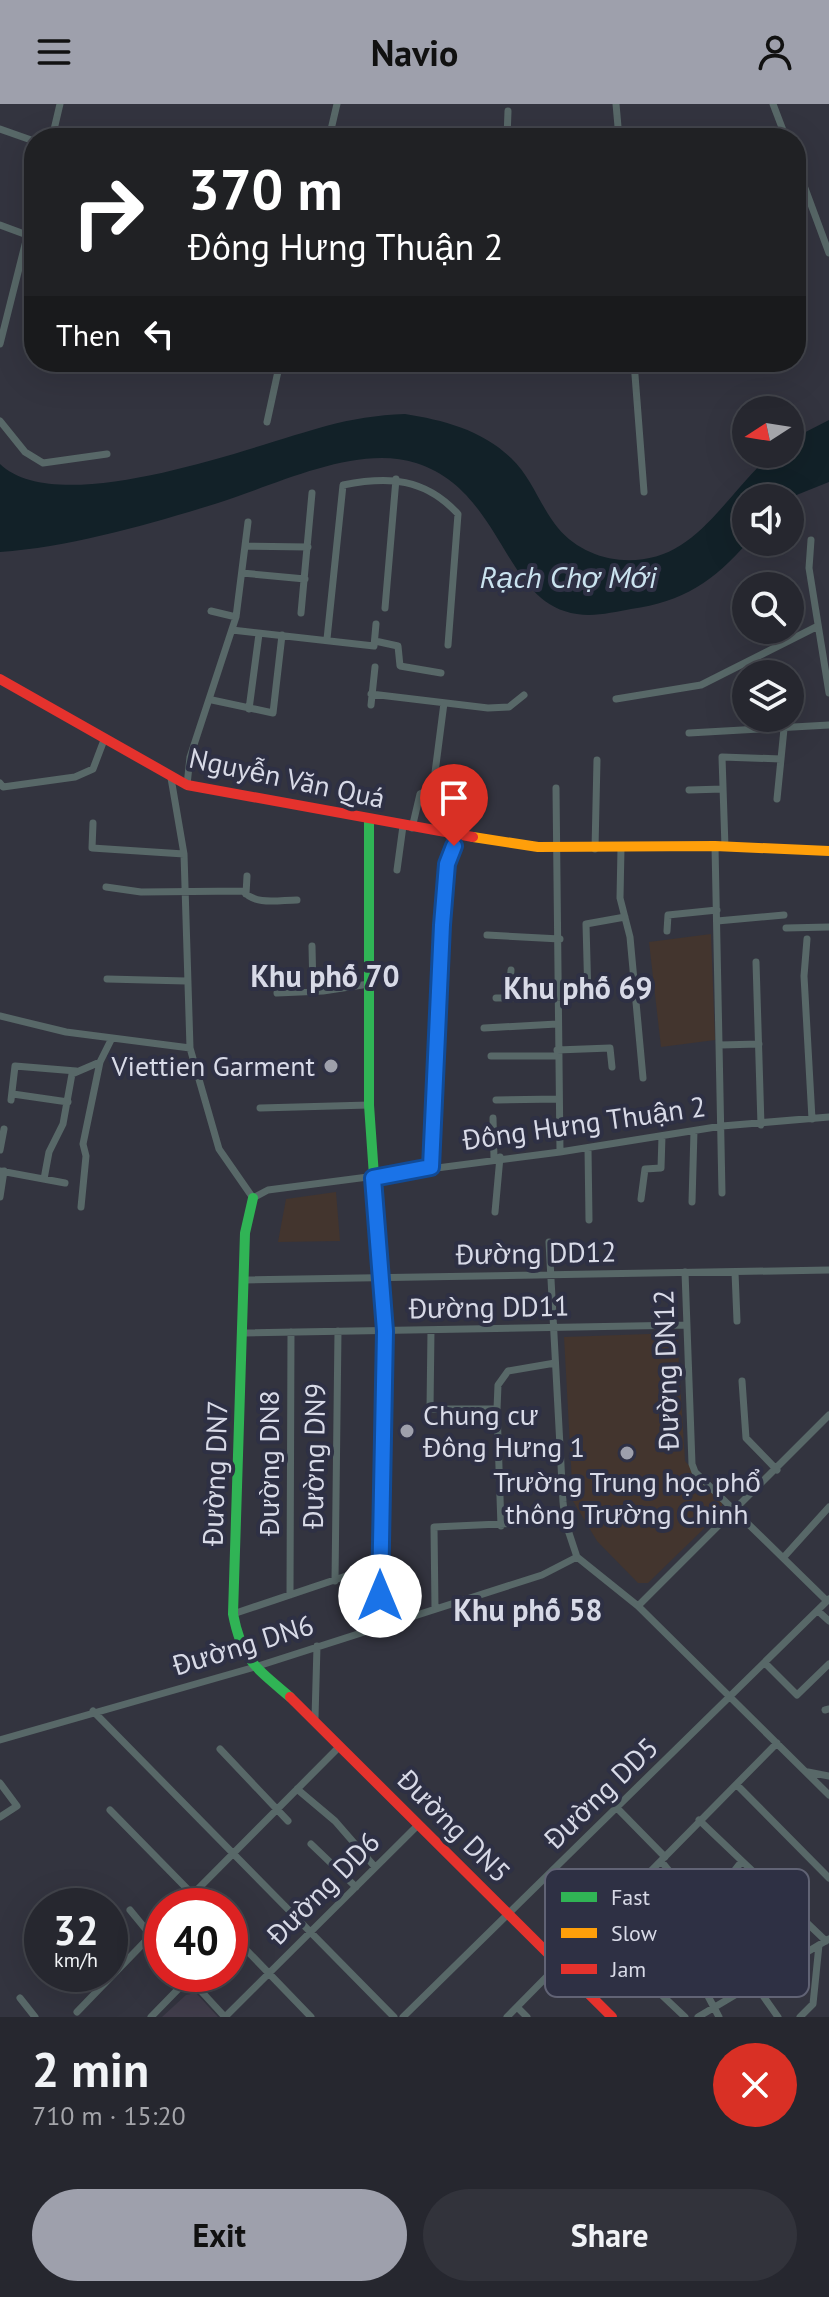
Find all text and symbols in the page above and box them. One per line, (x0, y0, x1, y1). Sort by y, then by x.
text: Navio (371, 29, 458, 76)
icon: menu (32, 30, 76, 74)
icon: person (753, 30, 797, 74)
text: 370 m (188, 153, 343, 225)
icon: right (56, 160, 160, 264)
text: Đông Hưng Thuận 2 (188, 223, 503, 270)
icon: left (137, 312, 181, 356)
text: Then (56, 315, 121, 354)
north arrow (732, 396, 804, 468)
map controls (732, 396, 804, 732)
button: sound (732, 484, 804, 556)
water label: Rạch Chợ Mới (479, 557, 658, 596)
button: search (732, 572, 804, 644)
button: layers (732, 660, 804, 732)
street label: Nguyễn Văn Quá (186, 739, 388, 816)
pin (420, 764, 488, 846)
icon: arrive (432, 776, 476, 820)
district label: Khu phố 70 (251, 956, 399, 995)
district label: Khu phố 69 (504, 968, 652, 1007)
place label: Viettien Garment (111, 1047, 316, 1084)
marker: Viettien Garment (322, 1057, 340, 1075)
street label: Đông Hưng Thuận 2 (459, 1087, 708, 1158)
street label: Đường DD12 (454, 1233, 617, 1272)
street label: Đường DD11 (407, 1287, 570, 1326)
street label: Đường DN12 (644, 1289, 687, 1452)
street label: Đường DN9 (294, 1383, 333, 1530)
street label: Đường DN8 (250, 1390, 287, 1537)
place label: Chung cư Đông Hưng 1 (422, 1396, 585, 1465)
street label: Đường DN7 (193, 1399, 236, 1547)
marker: Chung cư Đông Hưng 1 (398, 1422, 416, 1440)
marker: Trường Trung học phổ thông Trường Chinh (618, 1444, 636, 1462)
place label: Trường Trung học phổ thông Trường Chinh (493, 1463, 761, 1532)
position arrow (338, 1554, 422, 1638)
district label: Khu phố 58 (454, 1590, 602, 1629)
street label: Đường DN6 (167, 1606, 318, 1684)
street label: Đường DD5 (535, 1729, 666, 1857)
street label: Đường DN5 (389, 1760, 519, 1890)
street label: Đường DD6 (258, 1823, 387, 1953)
legend (545, 1869, 809, 1997)
text: Fast (611, 1883, 651, 1911)
speed limit sign: 40 (144, 1888, 248, 1992)
text: 32 (53, 1904, 99, 1956)
text: Slow (611, 1919, 657, 1947)
text: km/h (54, 1947, 98, 1973)
text: Jam (610, 1955, 646, 1983)
text: 2 min (32, 2038, 149, 2100)
button: close (713, 2043, 797, 2127)
text: 710 m · 15:20 (32, 2099, 186, 2132)
button: Exit (32, 2189, 407, 2281)
button: Share (423, 2189, 797, 2281)

